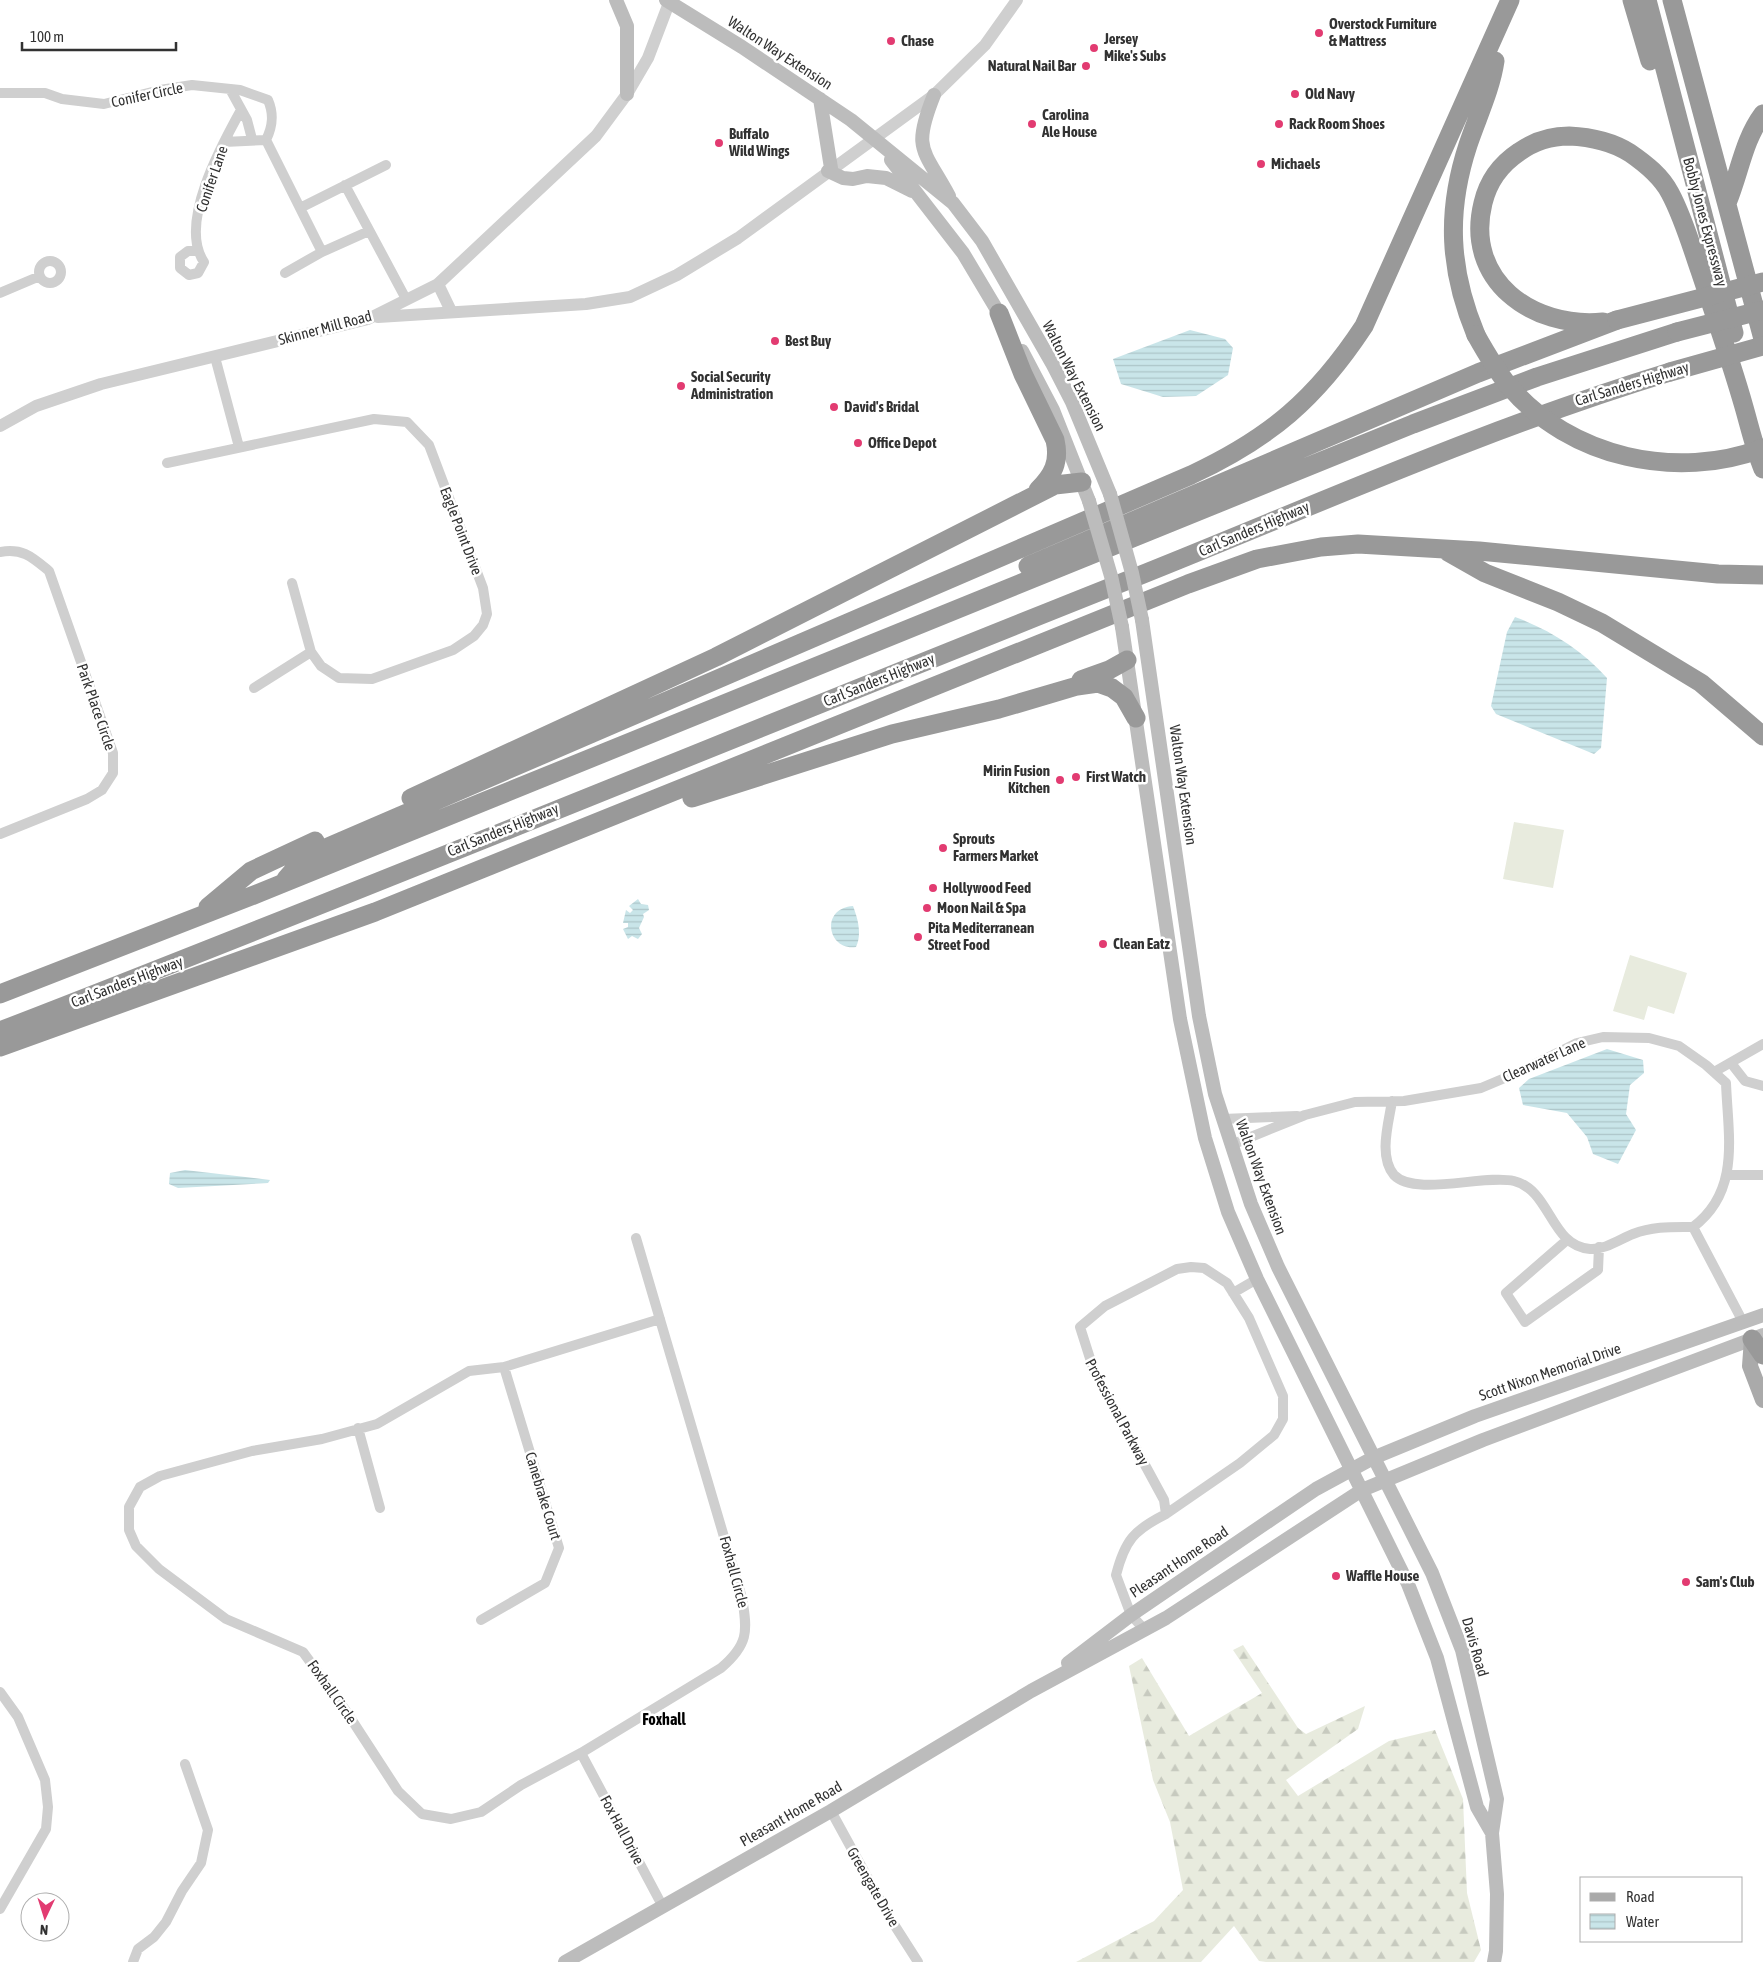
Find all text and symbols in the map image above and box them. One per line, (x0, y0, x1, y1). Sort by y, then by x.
street label: Walton Way Extension (725, 12, 836, 93)
place label: Overstock Furniture & Mattress (1329, 15, 1437, 49)
scale bar (22, 20, 176, 52)
marker: Overstock Furniture & Mattress (1313, 27, 1325, 39)
text: 100 m (30, 28, 64, 45)
place label: Jersey Mike's Subs (1103, 30, 1167, 64)
place label: Chase (901, 32, 934, 49)
marker: Chase (885, 35, 897, 47)
marker: Jersey Mike's Subs (1088, 42, 1100, 54)
place label: Natural Nail Bar (988, 57, 1077, 74)
marker: Natural Nail Bar (1080, 60, 1092, 72)
street label: Conifer Circle (110, 79, 184, 110)
place label: Old Navy (1305, 85, 1356, 102)
marker: Old Navy (1289, 88, 1301, 100)
place label: Carolina Ale House (1041, 106, 1097, 140)
place label: Rack Room Shoes (1289, 115, 1386, 132)
marker: Carolina Ale House (1026, 118, 1038, 130)
marker: Rack Room Shoes (1273, 118, 1285, 130)
place label: Buffalo Wild Wings (728, 125, 790, 159)
marker: Buffalo Wild Wings (713, 137, 725, 149)
street label: Conifer Lane (192, 143, 231, 214)
place label: Michaels (1271, 155, 1321, 172)
street label: Bobby Jones Expressway (1680, 155, 1731, 288)
marker: Michaels (1255, 158, 1267, 170)
street label: Skinner Mill Road (276, 307, 373, 348)
street label: Walton Way Extension (1039, 318, 1110, 434)
place label: Best Buy (785, 332, 832, 349)
marker: Best Buy (769, 335, 781, 347)
street label: Carl Sanders Highway (1573, 358, 1691, 409)
place label: Social Security Administration (690, 368, 773, 402)
marker: Social Security Administration (675, 380, 687, 392)
place label: David's Bridal (844, 398, 920, 415)
marker: David's Bridal (828, 401, 840, 413)
place label: Office Depot (868, 434, 937, 451)
marker: Office Depot (852, 437, 864, 449)
street label: Eagle Point Drive (437, 484, 486, 577)
street label: Carl Sanders Highway (1196, 498, 1312, 559)
street label: Carl Sanders Highway (821, 650, 937, 710)
street label: Park Place Circle (74, 661, 119, 753)
street label: Walton Way Extension (1167, 724, 1200, 846)
place label: Mirin Fusion Kitchen (983, 762, 1050, 796)
place label: First Watch (1086, 768, 1146, 785)
marker: First Watch (1070, 771, 1082, 783)
marker: Mirin Fusion Kitchen (1054, 774, 1066, 786)
street label: Carl Sanders Highway (445, 800, 561, 860)
place label: Sprouts Farmers Market (953, 830, 1039, 864)
marker: Sprouts Farmers Market (937, 842, 949, 854)
place label: Hollywood Feed (943, 879, 1031, 896)
marker: Hollywood Feed (927, 882, 939, 894)
place label: Moon Nail & Spa (937, 899, 1026, 916)
marker: Moon Nail & Spa (921, 902, 933, 914)
place label: Pita Mediterranean Street Food (928, 919, 1034, 953)
marker: Pita Mediterranean Street Food (912, 931, 924, 943)
place label: Clean Eatz (1113, 935, 1170, 952)
marker: Clean Eatz (1097, 938, 1109, 950)
street label: Carl Sanders Highway (69, 952, 185, 1011)
street label: Clearwater Lane (1500, 1034, 1588, 1085)
street label: Walton Way Extension (1233, 1117, 1290, 1237)
street label: Scott Nixon Memorial Drive (1477, 1339, 1623, 1404)
street label: Professional Parkway (1082, 1356, 1153, 1468)
street label: Canebrake Court (522, 1450, 565, 1542)
street label: Pleasant Home Road (1126, 1522, 1231, 1601)
street label: Foxhall Circle (717, 1534, 752, 1610)
place label: Waffle House (1345, 1567, 1420, 1584)
marker: Waffle House (1330, 1570, 1342, 1582)
place label: Sam's Club (1696, 1573, 1755, 1590)
marker: Sam's Club (1680, 1576, 1692, 1588)
street label: Davis Road (1459, 1615, 1492, 1679)
street label: Foxhall Circle (304, 1657, 361, 1727)
district label: Foxhall (642, 1710, 687, 1728)
street label: Pleasant Home Road (737, 1777, 845, 1850)
street label: Fox Hall Drive (597, 1792, 648, 1867)
street label: Greengate Drive (844, 1844, 903, 1929)
legend (1580, 1877, 1743, 1942)
text: Road (1626, 1888, 1655, 1905)
north arrow (20, 1892, 70, 1942)
text: Water (1626, 1913, 1659, 1930)
text: N (39, 1922, 49, 1938)

